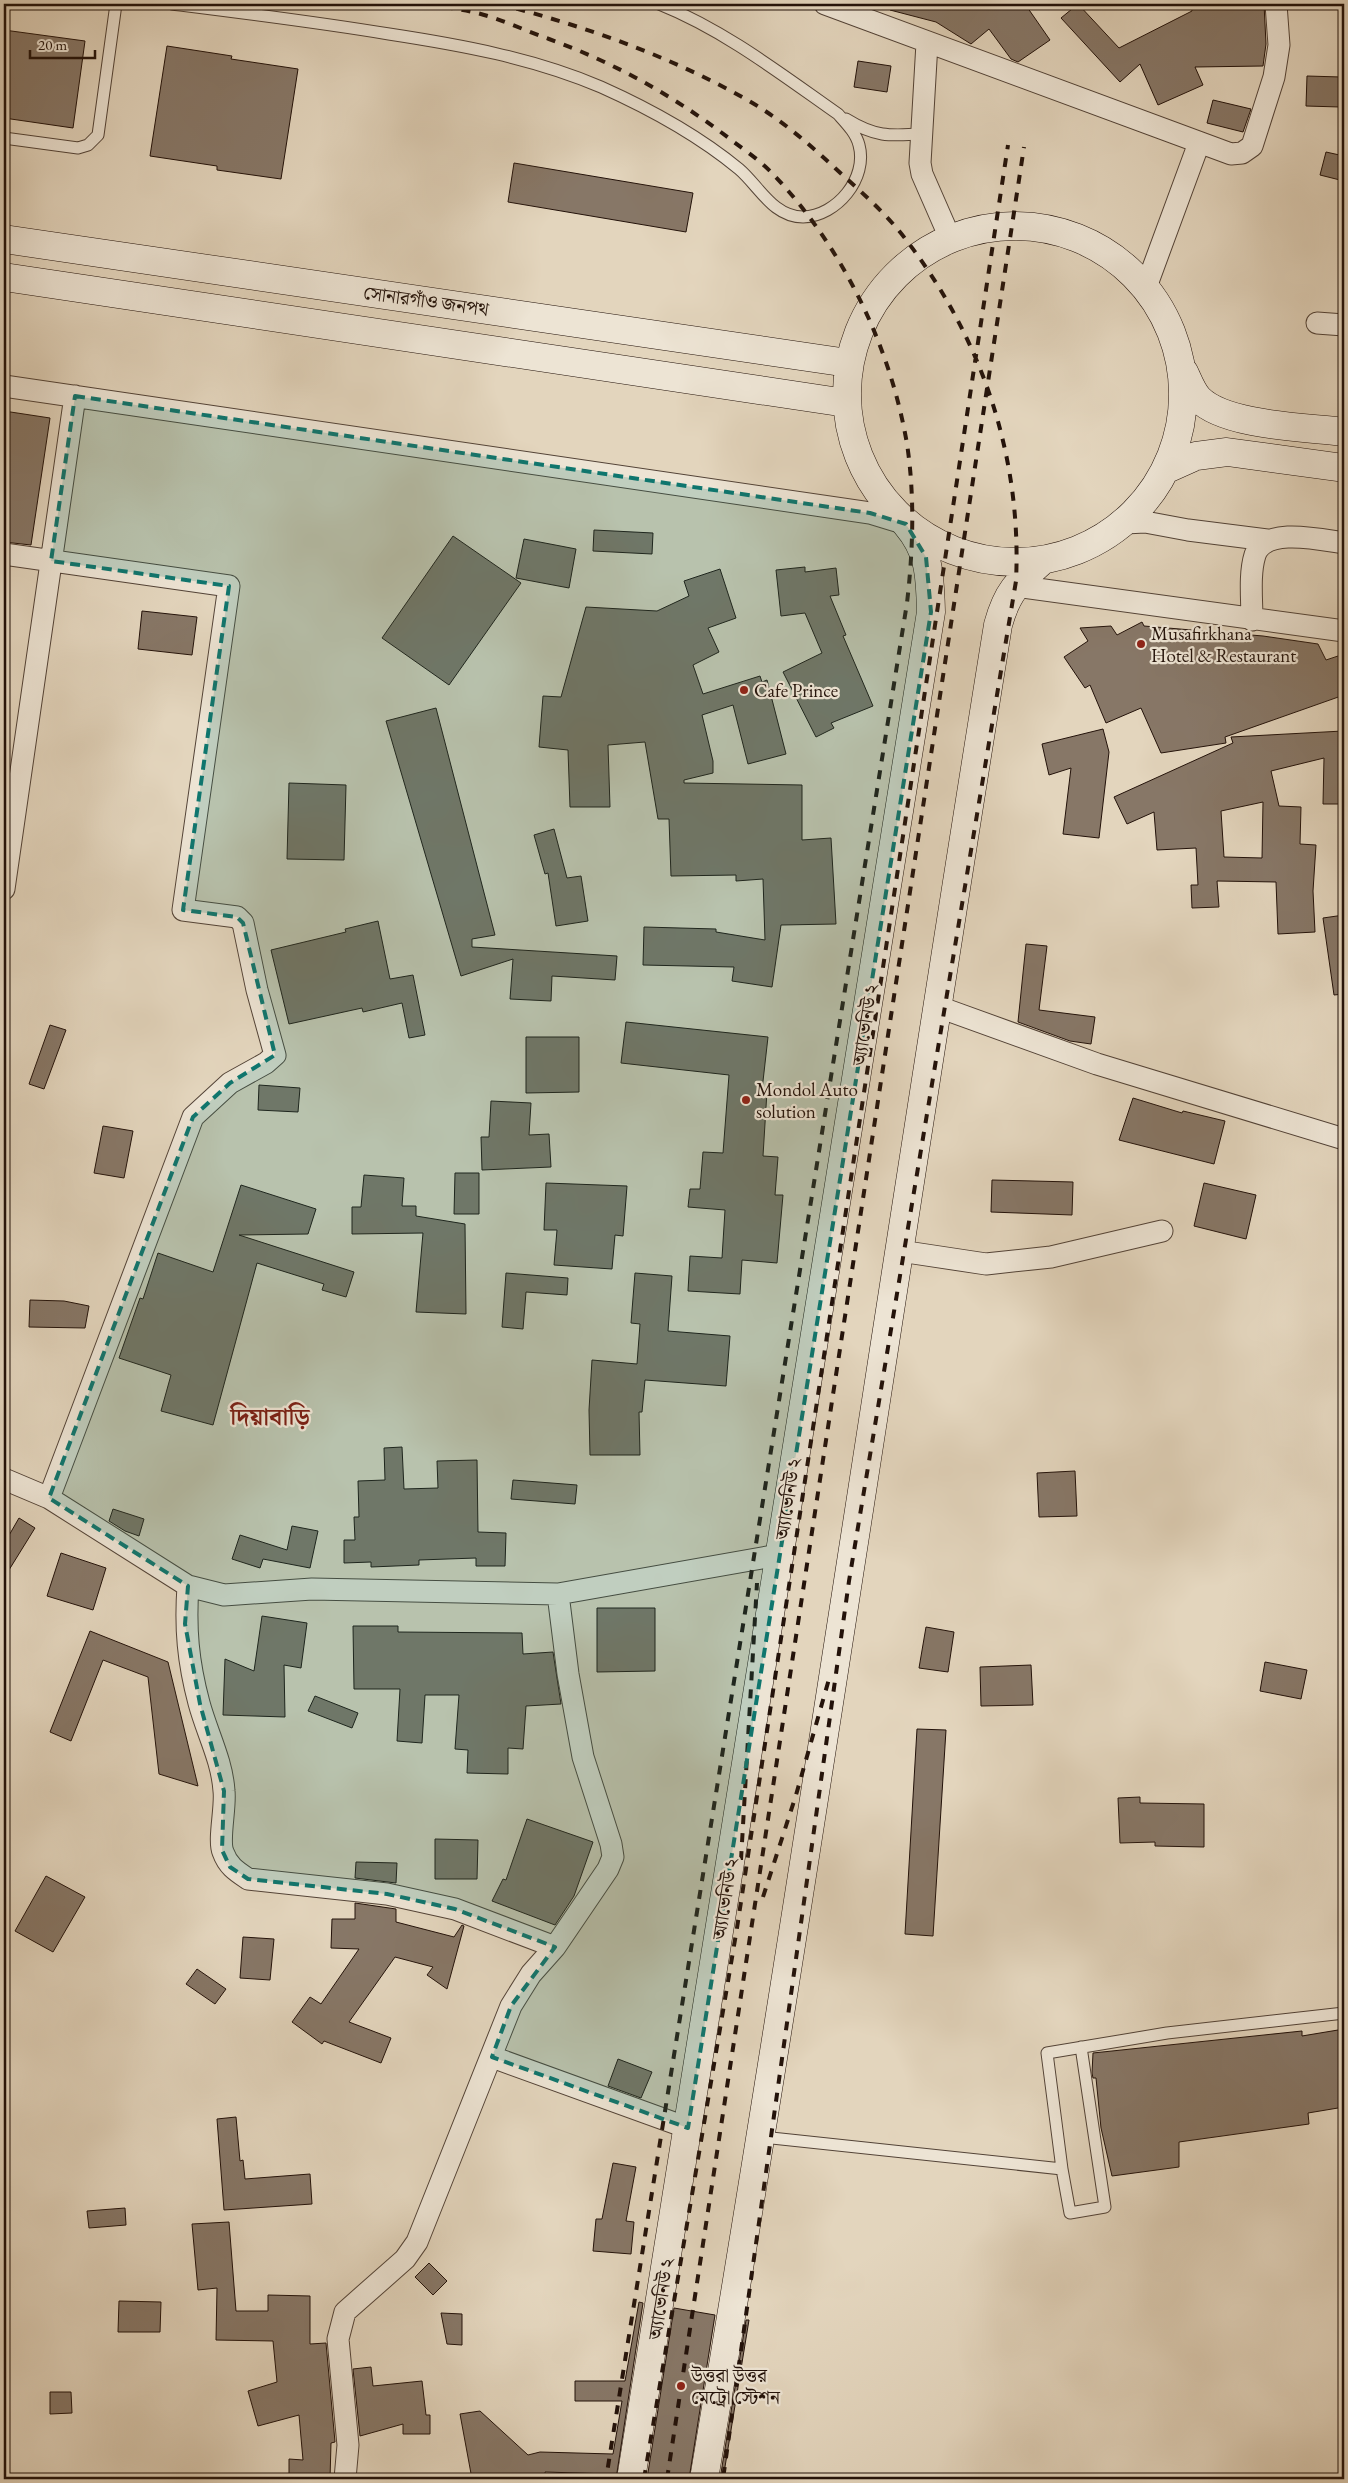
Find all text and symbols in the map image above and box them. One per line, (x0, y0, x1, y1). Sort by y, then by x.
scale bar (30, 28, 95, 60)
text: 20 m (38, 35, 67, 54)
street label: সোনারগাঁও জনপথ (362, 280, 492, 322)
place label: Musafirkhana Hotel & Restaurant (1151, 621, 1296, 668)
marker: Musafirkhana Hotel & Restaurant (1135, 638, 1147, 650)
place label: Cafe Prince (754, 678, 838, 703)
marker: Cafe Prince (738, 684, 750, 696)
street label: অ্যাভেনিউ ২ (846, 982, 884, 1069)
place label: Mondol Auto solution (756, 1077, 858, 1124)
marker: Mondol Auto solution (740, 1094, 752, 1106)
district label: দিয়াবাড়ি (229, 1401, 311, 1432)
street label: অ্যাভেনিউ ২ (769, 1456, 807, 1543)
street label: অ্যাভেনিউ ২ (706, 1856, 744, 1943)
street label: অ্যাভেনিউ ২ (642, 2256, 680, 2343)
place label: উত্তরা উত্তর মেট্রো স্টেশন (690, 2363, 781, 2410)
marker: উত্তরা উত্তর মেট্রো স্টেশন (675, 2380, 687, 2392)

